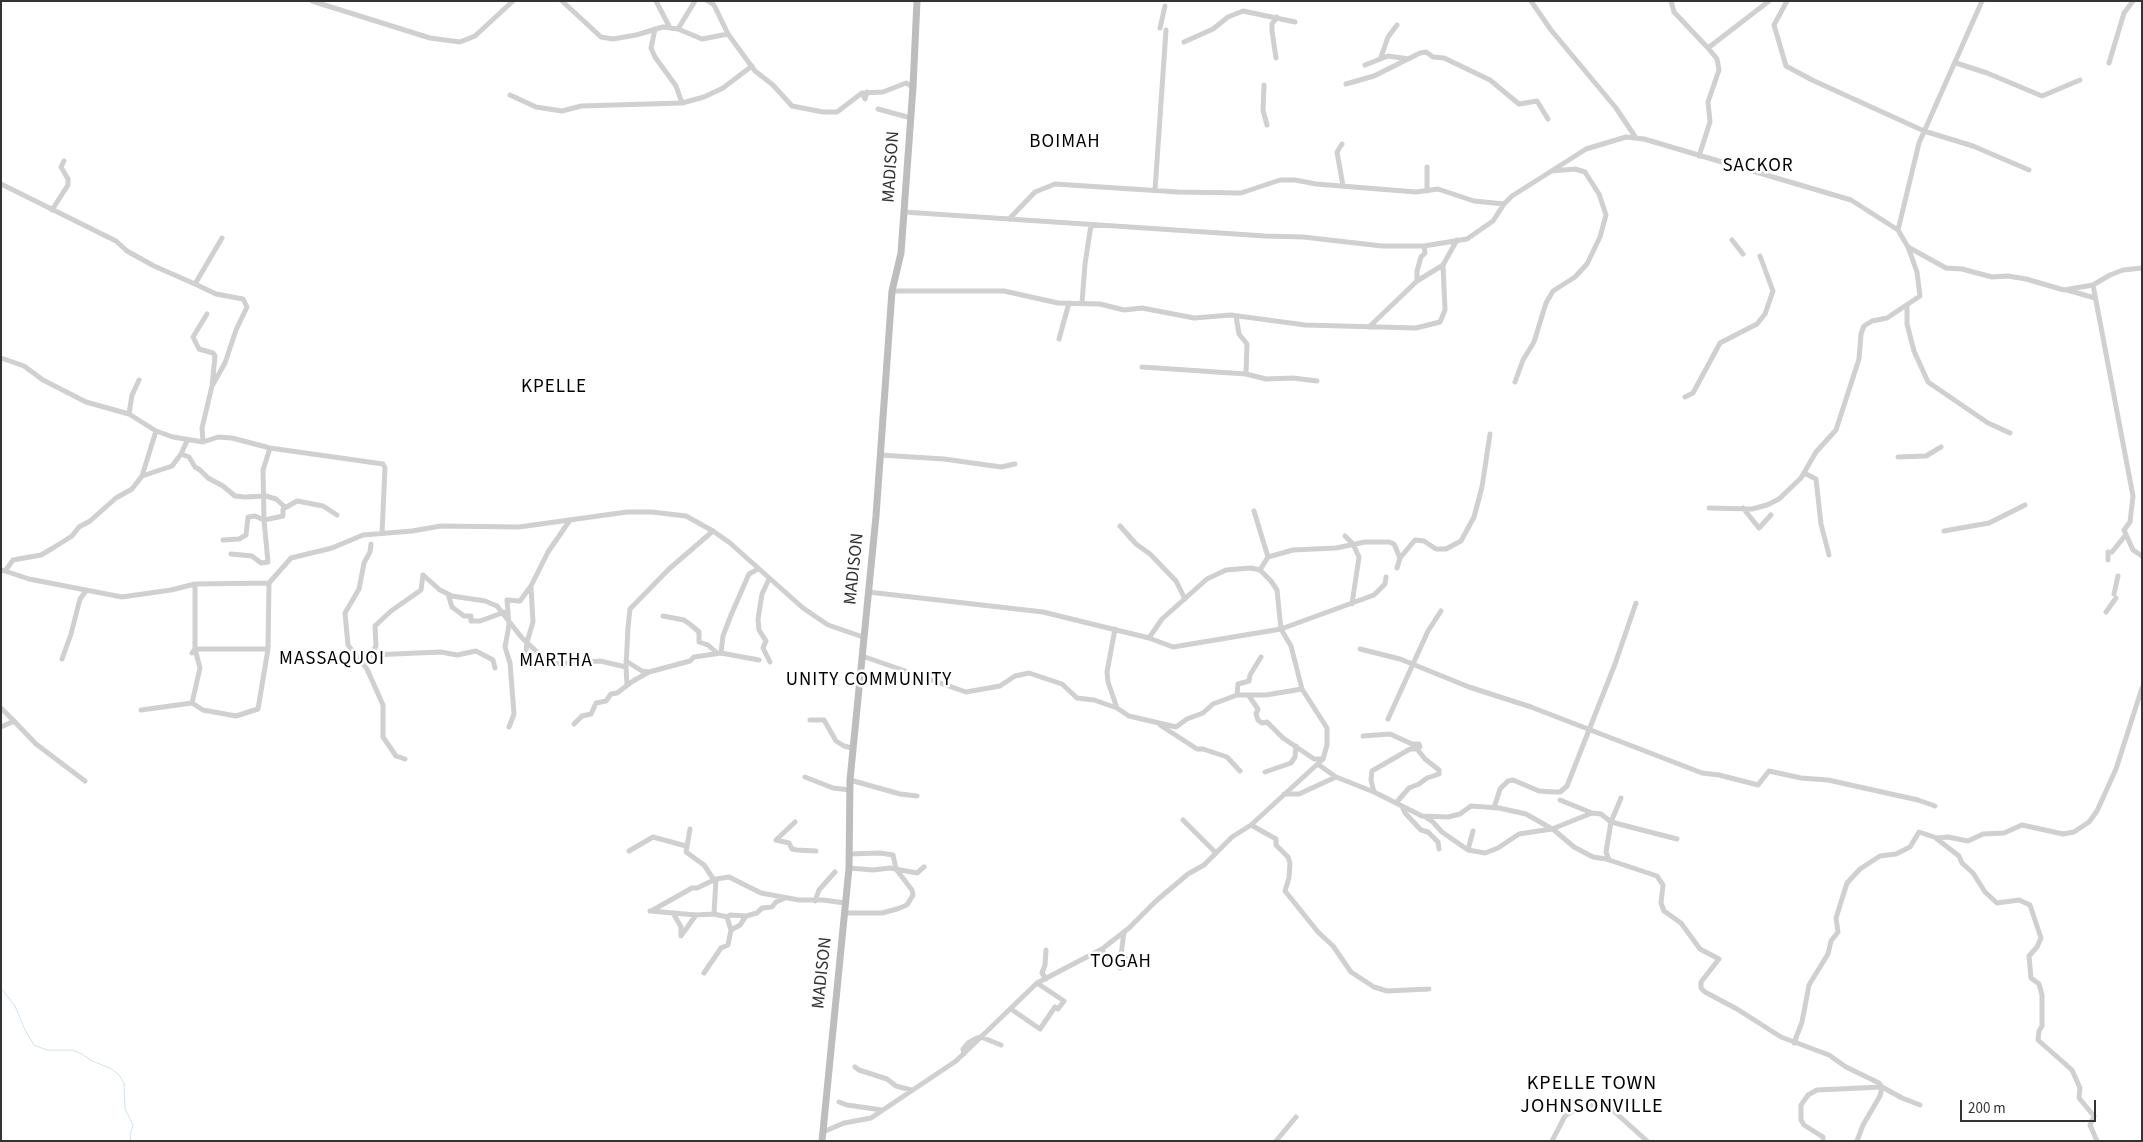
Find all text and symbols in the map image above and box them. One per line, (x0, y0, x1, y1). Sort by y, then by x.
street label: MADISON (879, 130, 905, 204)
district label: BOIMAH (1029, 132, 1101, 154)
district label: SACKOR (1722, 156, 1794, 178)
district label: KPELLE (520, 377, 588, 399)
street label: MADISON (841, 532, 869, 606)
district label: MASSAQUOI (278, 649, 386, 671)
district label: MARTHA (518, 651, 594, 673)
district label: UNITY COMMUNITY (784, 670, 954, 692)
street label: MADISON (809, 936, 837, 1010)
district label: TOGAH (1090, 952, 1152, 974)
district label: KPELLE TOWN JOHNSONVILLE (1519, 1073, 1665, 1120)
scale bar (1963, 1090, 2099, 1122)
text: 200 m (1968, 1098, 2006, 1119)

